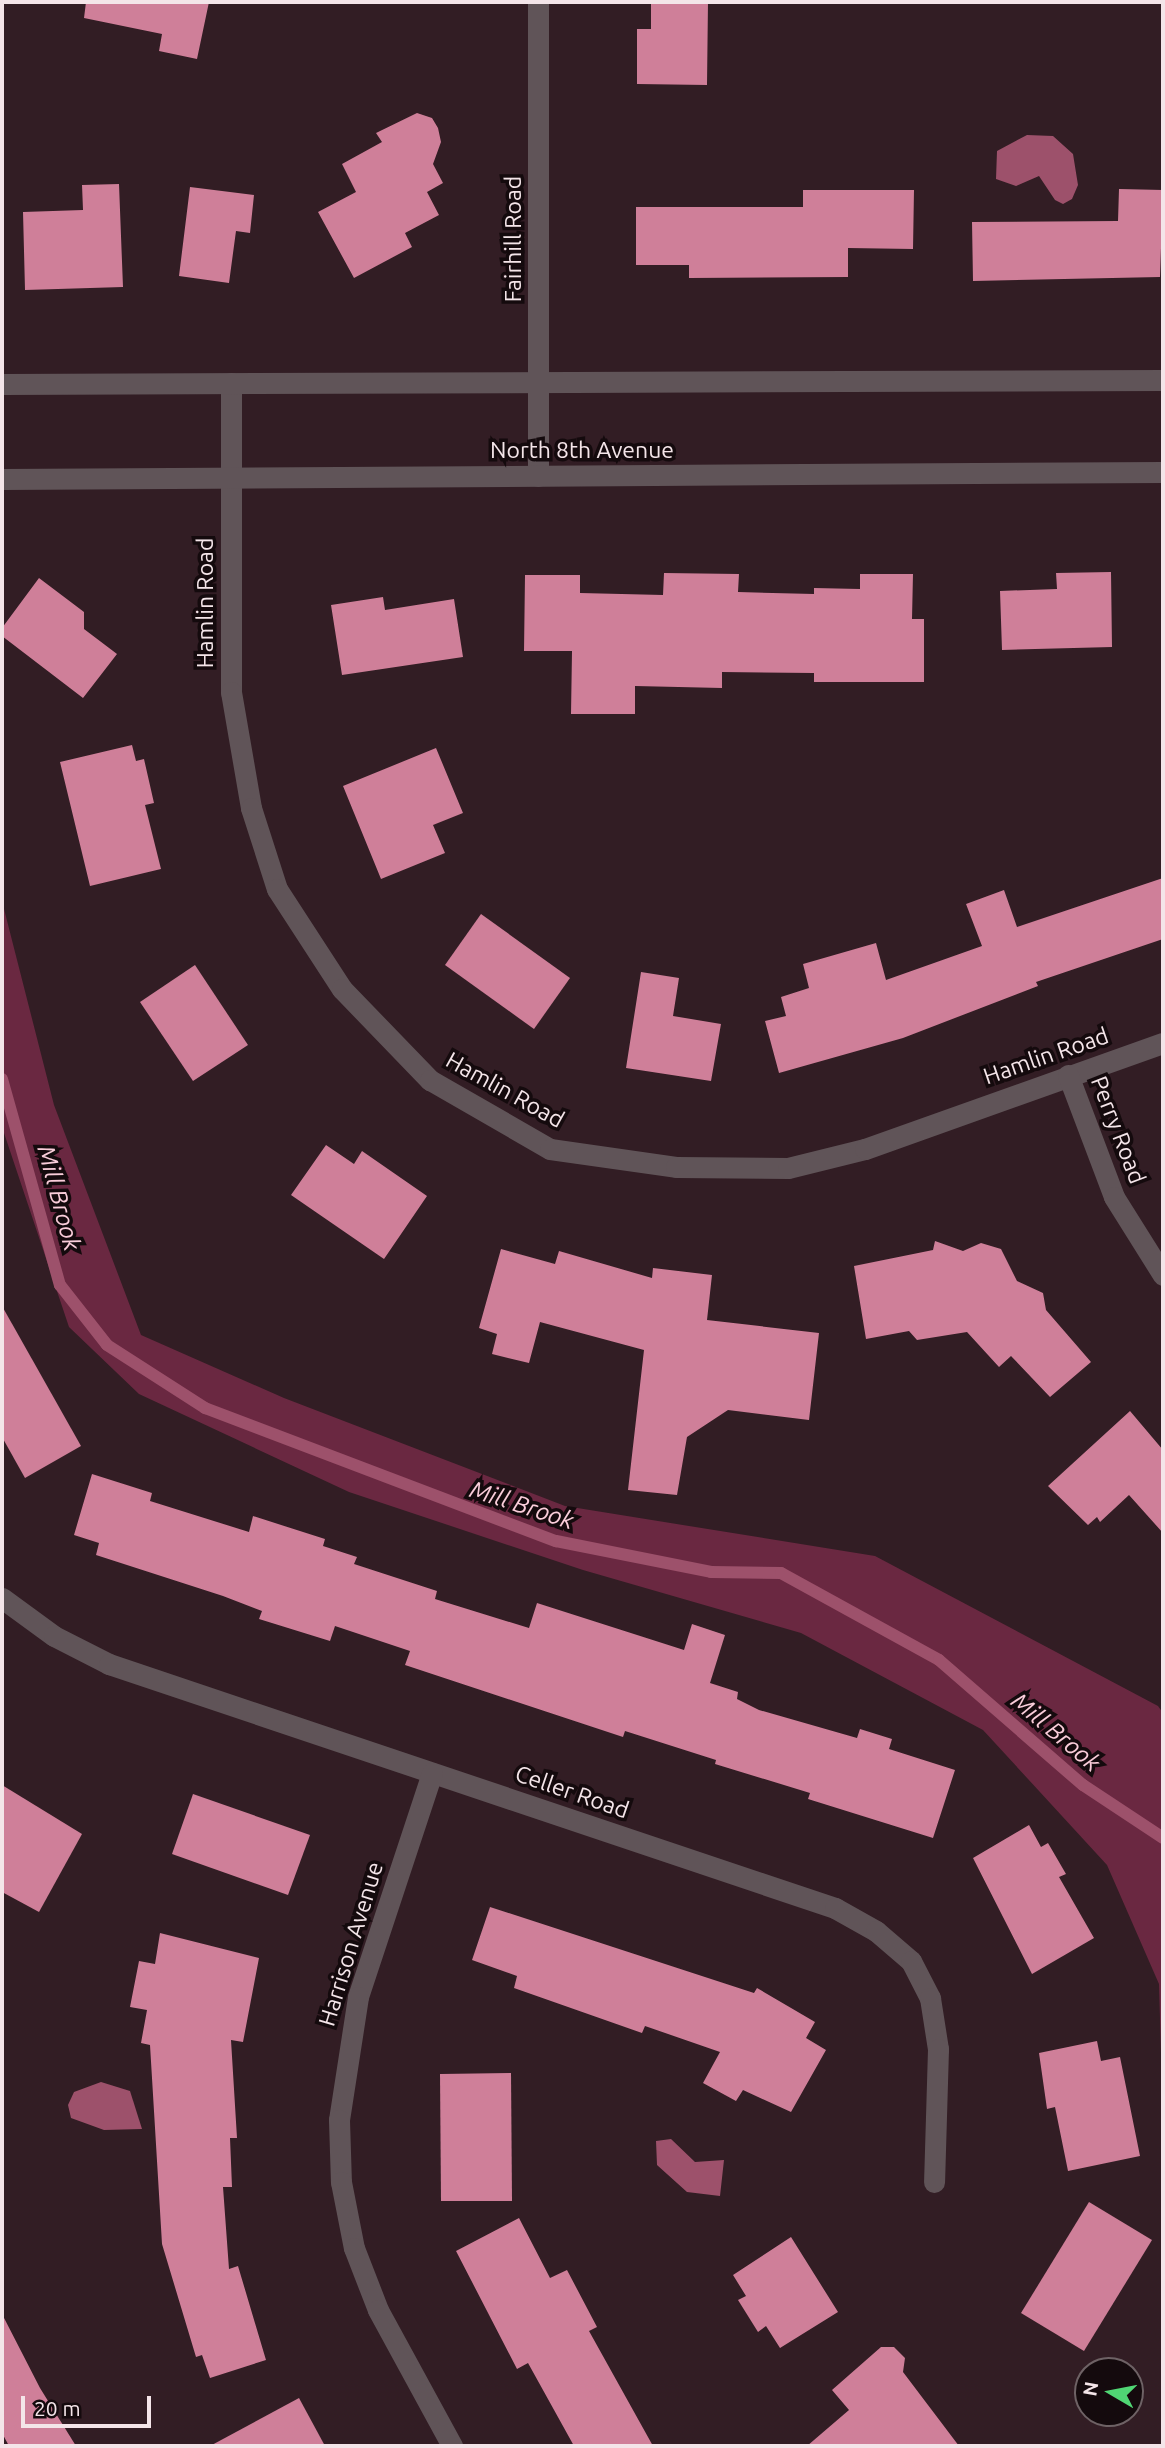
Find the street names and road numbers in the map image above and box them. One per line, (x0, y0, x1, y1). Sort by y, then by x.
street label: Fairhill Road (499, 176, 527, 302)
street label: North 8th Avenue (490, 436, 674, 464)
street label: Hamlin Road (191, 538, 219, 668)
street label: Hamlin Road (980, 1022, 1112, 1090)
street label: Hamlin Road (441, 1046, 569, 1134)
street label: Perry Road (1085, 1072, 1151, 1188)
street label: Celler Road (511, 1760, 633, 1824)
street label: Harrison Avenue (313, 1859, 389, 2029)

